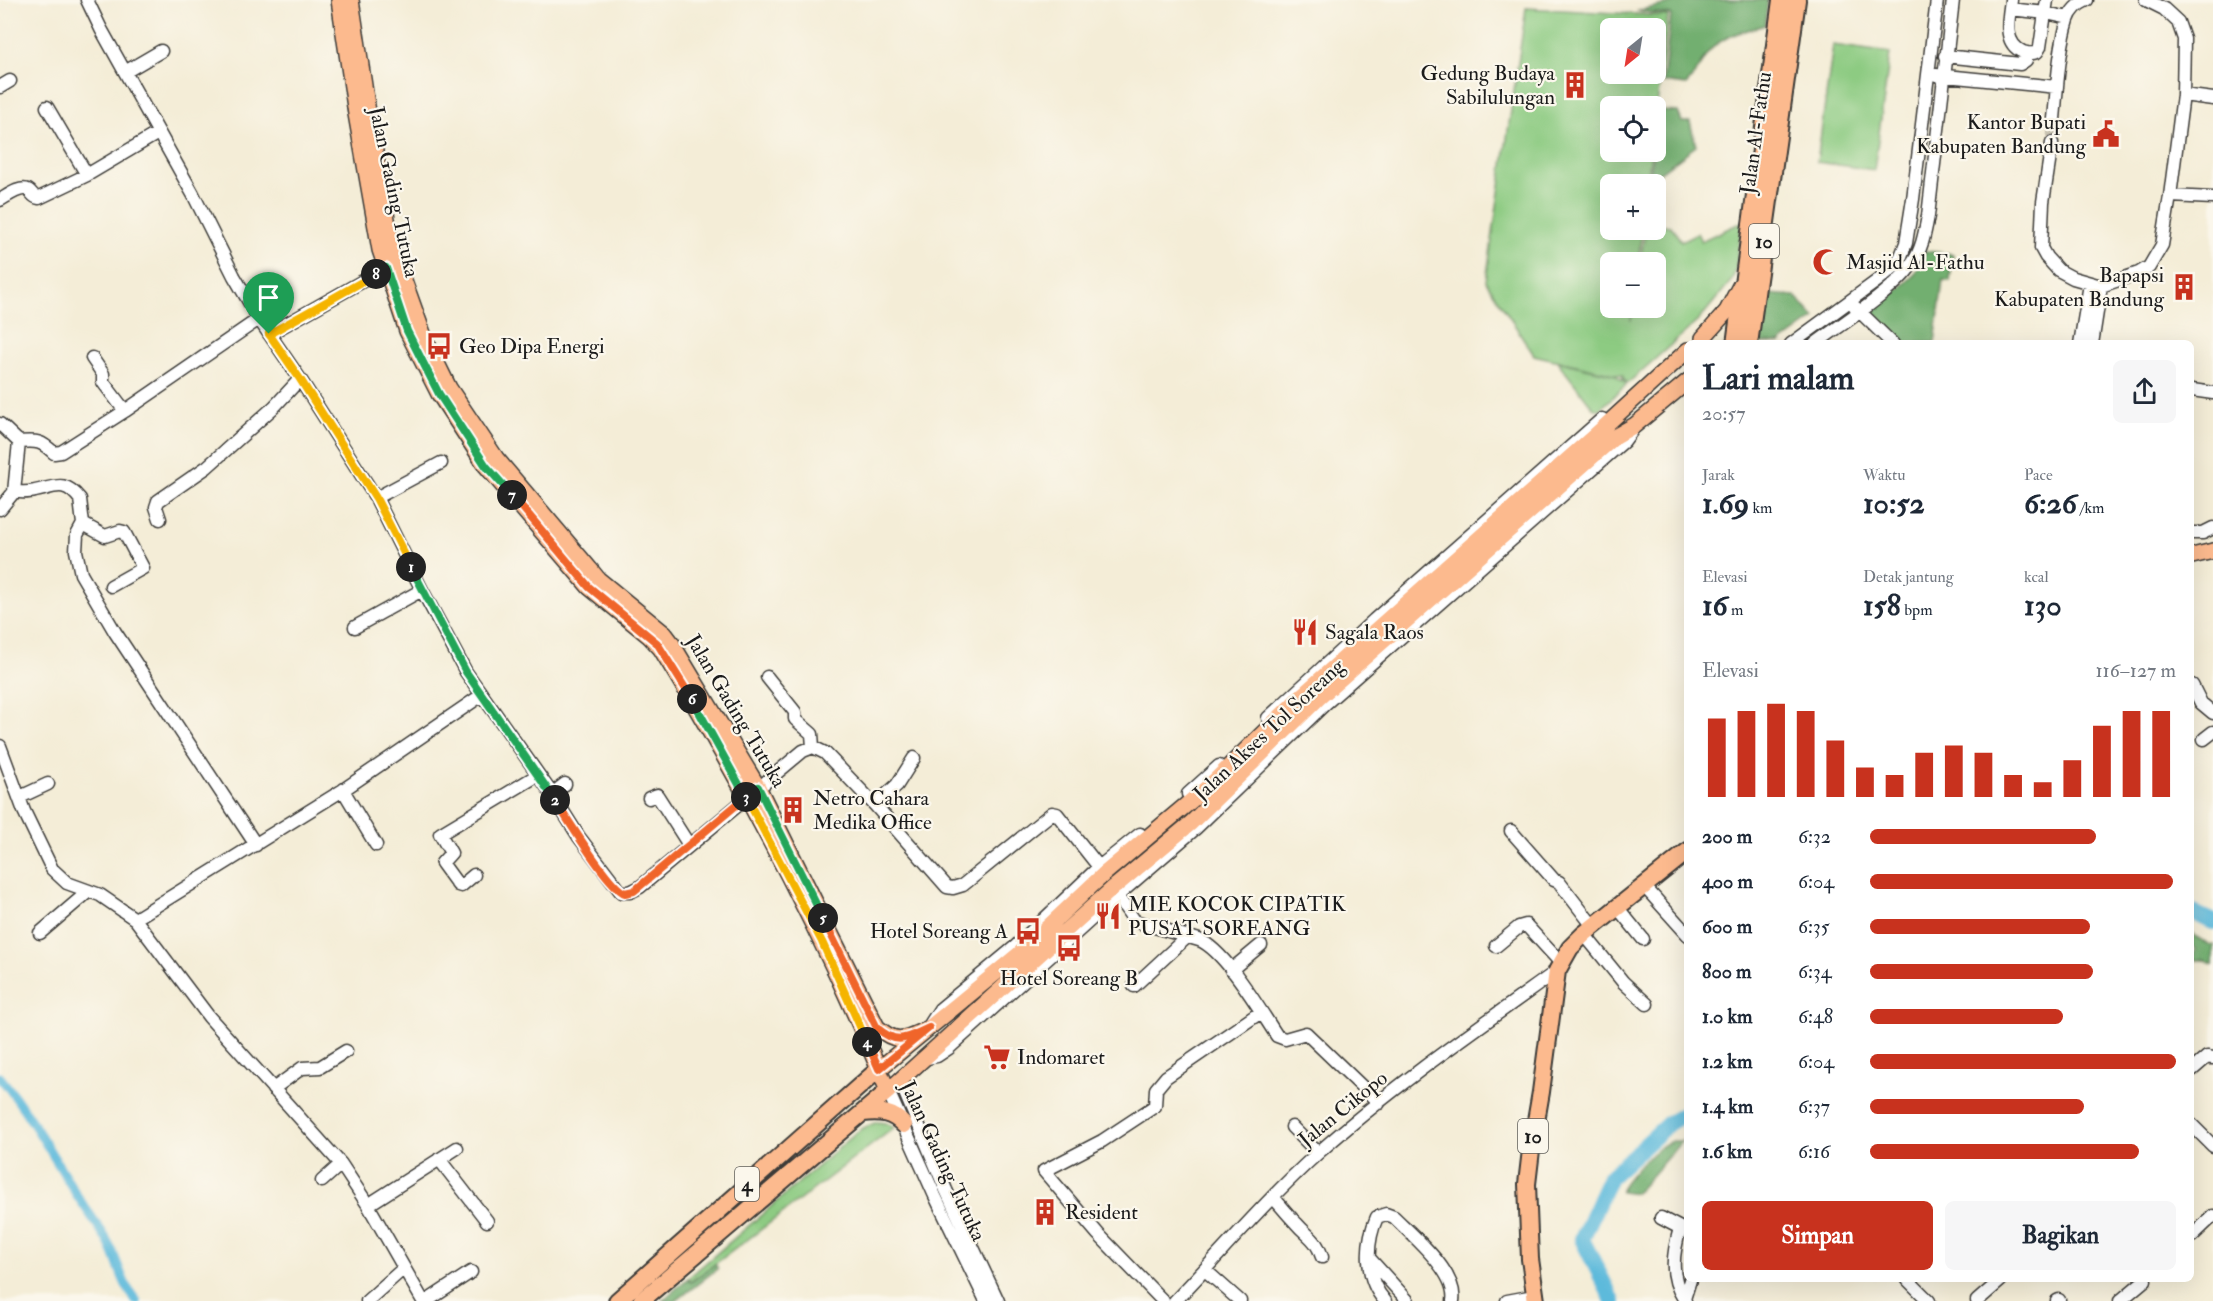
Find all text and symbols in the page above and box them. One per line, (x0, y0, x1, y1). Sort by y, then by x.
north arrow (1600, 18, 1666, 84)
map controls (1600, 18, 1666, 318)
place label: Gedung Budaya Sabilulungan (1421, 60, 1555, 111)
building icon: Gedung Budaya Sabilulungan (1560, 70, 1590, 100)
street label: Jalan Al-Fathu (1734, 70, 1778, 197)
button: locate (1600, 96, 1666, 162)
street label: Jalan Gading Tutuka (362, 103, 425, 280)
place label: Kantor Bupati Kabupaten Bandung (1916, 109, 2087, 160)
public building icon: Kantor Bupati Kabupaten Bandung (2091, 119, 2121, 149)
button: + (1600, 174, 1666, 240)
road number: 10 (1749, 224, 1779, 258)
mosque icon: Masjid Al-Fathu (1811, 247, 1841, 277)
place label: Masjid Al-Fathu (1846, 249, 1985, 276)
button: − (1600, 252, 1666, 318)
pin: 8 (361, 259, 391, 289)
place label: Bapapsi Kabupaten Bandung (1994, 262, 2165, 313)
text: 8 (372, 264, 380, 284)
pin (243, 272, 294, 334)
building icon: Bapapsi Kabupaten Bandung (2169, 272, 2199, 302)
icon: arrive (252, 281, 285, 314)
bus stop icon: Geo Dipa Energi (424, 331, 454, 361)
place label: Geo Dipa Energi (459, 333, 605, 360)
text: Lari malam (1702, 358, 1854, 399)
button: share (2113, 360, 2176, 423)
text: 20:57 (1702, 401, 1745, 426)
text: Jarak (1702, 465, 1735, 485)
text: Waktu (1863, 465, 1905, 485)
text: Pace (2024, 465, 2053, 485)
pin: 7 (497, 480, 527, 510)
text: 7 (508, 485, 516, 505)
text: 1.69 (1702, 485, 1749, 522)
text: 10:52 (1863, 485, 1925, 522)
text: 6:26 (2024, 485, 2077, 522)
text: km (1749, 498, 1772, 518)
text: /km (2077, 498, 2104, 518)
pin: 1 (396, 552, 426, 582)
text: 1 (408, 557, 414, 577)
text: Elevasi (1702, 567, 1747, 587)
text: Detak jantung (1863, 567, 1954, 587)
text: kcal (2024, 567, 2049, 587)
text: 16 (1702, 587, 1728, 624)
text: 158 (1863, 587, 1901, 624)
text: 130 (2024, 587, 2062, 624)
text: m (1728, 600, 1743, 620)
text: bpm (1901, 600, 1933, 620)
restaurant icon: Sagala Raos (1290, 617, 1320, 647)
place label: Sagala Raos (1325, 619, 1424, 646)
street label: Jalan Gading Tutuka (679, 629, 793, 793)
street label: Jalan Akses Tol Soreang (1187, 652, 1351, 808)
text: Elevasi (1702, 658, 1759, 683)
text: 116–127 m (2095, 658, 2176, 683)
pin: 6 (677, 684, 707, 714)
text: 6 (688, 689, 696, 709)
pin: 3 (731, 782, 761, 812)
pin: 2 (540, 785, 570, 815)
place label: Netro Cahara Medika Office (813, 785, 932, 836)
text: 3 (743, 787, 749, 807)
text: 2 (551, 790, 559, 810)
building icon: Netro Cahara Medika Office (778, 795, 808, 825)
text: 200 m (1702, 824, 1752, 849)
text: 6:32 (1798, 824, 1831, 849)
text: 400 m (1702, 869, 1753, 894)
text: 6:04 (1798, 869, 1834, 894)
place label: MIE KOCOK CIPATIK PUSAT SOREANG (1128, 891, 1346, 942)
restaurant icon: MIE KOCOK CIPATIK PUSAT SOREANG (1093, 901, 1123, 931)
pin: 5 (808, 903, 838, 933)
text: 5 (819, 908, 827, 928)
text: 600 m (1702, 914, 1752, 939)
text: 6:35 (1798, 914, 1830, 939)
bus stop icon: Hotel Soreang A (1013, 916, 1043, 946)
place label: Hotel Soreang A (870, 918, 1008, 945)
bus stop icon: Hotel Soreang B (1054, 933, 1084, 963)
text: 800 m (1702, 959, 1752, 984)
text: 6:34 (1798, 959, 1831, 984)
place label: Hotel Soreang B (1000, 965, 1138, 992)
text: 1.0 km (1702, 1004, 1753, 1029)
text: 6:48 (1798, 1004, 1833, 1029)
pin: 4 (852, 1027, 882, 1057)
text: 4 (863, 1032, 871, 1052)
supermarket icon: Indomaret (982, 1042, 1012, 1072)
place label: Indomaret (1017, 1044, 1105, 1071)
text: 1.2 km (1702, 1049, 1752, 1074)
text: 6:04 (1798, 1049, 1834, 1074)
street label: Jalan Cikopo (1292, 1065, 1393, 1154)
street label: Jalan Gading Tutuka (894, 1075, 992, 1246)
text: 1.4 km (1702, 1094, 1753, 1119)
text: 6:37 (1798, 1094, 1830, 1119)
road number: 10 (1518, 1119, 1548, 1153)
text: 1.6 km (1702, 1139, 1752, 1164)
text: 6:16 (1798, 1139, 1830, 1164)
road number: 4 (735, 1167, 759, 1201)
building icon: Resident (1030, 1197, 1060, 1227)
place label: Resident (1065, 1199, 1138, 1226)
button: Simpan (1702, 1201, 1933, 1270)
button: Bagikan (1945, 1201, 2176, 1270)

